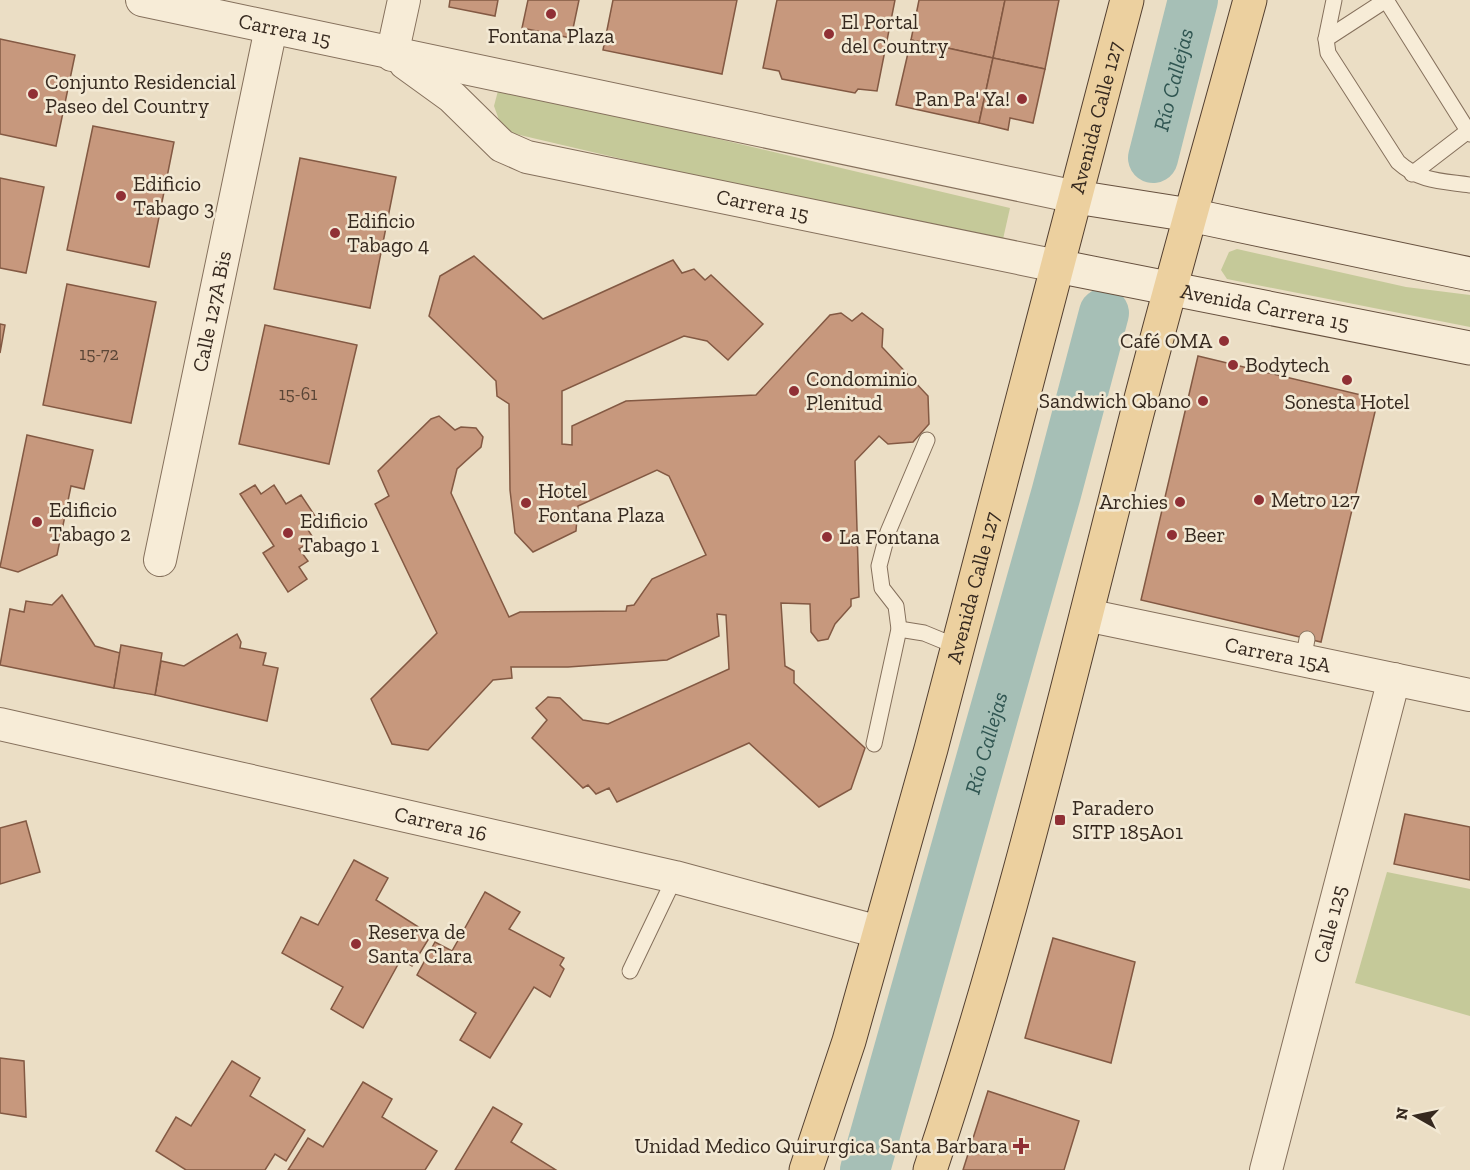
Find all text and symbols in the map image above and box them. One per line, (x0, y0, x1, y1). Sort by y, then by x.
marker: Fontana Plaza (544, 7, 558, 21)
street label: Carrera 15 (236, 8, 333, 52)
place label: El Portal del Country (841, 9, 949, 58)
place label: Fontana Plaza (488, 23, 614, 48)
water label: Río Callejas (1147, 25, 1199, 134)
marker: El Portal del Country (822, 27, 836, 41)
street label: Avenida Calle 127 (1064, 39, 1128, 196)
place label: Conjunto Residencial Paseo del Country (45, 69, 237, 118)
place label: Pan Pa' Ya! (915, 86, 1010, 111)
marker: Conjunto Residencial Paseo del Country (26, 87, 40, 101)
marker: Pan Pa' Ya! (1015, 92, 1029, 106)
place label: Edificio Tabago 3 (133, 171, 214, 220)
street label: Carrera 15 (714, 183, 811, 227)
marker: Edificio Tabago 3 (114, 189, 128, 203)
place label: Edificio Tabago 4 (347, 208, 429, 257)
marker: Edificio Tabago 4 (328, 226, 342, 240)
street label: Calle 127A Bis (187, 248, 236, 374)
street label: Avenida Carrera 15 (1179, 278, 1351, 336)
place label: Café OMA (1120, 328, 1212, 353)
marker: Café OMA (1217, 334, 1231, 348)
house number: 15-72 (79, 343, 119, 365)
place label: Bodytech (1245, 352, 1330, 377)
marker: Bodytech (1226, 358, 1240, 372)
place label: Condominio Plenitud (806, 366, 917, 415)
marker: Sonesta Hotel (1340, 373, 1354, 387)
house number: 15-61 (279, 383, 317, 405)
marker: Condominio Plenitud (787, 384, 801, 398)
place label: Sandwich Qbano (1039, 388, 1191, 413)
place label: Sonesta Hotel (1284, 389, 1410, 414)
marker: Sandwich Qbano (1196, 394, 1210, 408)
place label: Hotel Fontana Plaza (538, 478, 665, 527)
place label: Metro 127 (1271, 487, 1360, 512)
place label: Archies (1099, 489, 1168, 514)
marker: Metro 127 (1252, 493, 1266, 507)
marker: Archies (1173, 495, 1187, 509)
marker: Hotel Fontana Plaza (519, 496, 533, 510)
place label: Edificio Tabago 2 (49, 497, 131, 546)
place label: Edificio Tabago 1 (300, 508, 379, 557)
street label: Avenida Calle 127 (941, 509, 1005, 666)
marker: Edificio Tabago 2 (30, 515, 44, 529)
place label: Beer (1184, 522, 1225, 547)
place label: La Fontana (839, 524, 940, 549)
marker: Edificio Tabago 1 (281, 526, 295, 540)
marker: Beer (1165, 528, 1179, 542)
marker: La Fontana (820, 530, 834, 544)
street label: Carrera 15A (1223, 631, 1334, 678)
water label: Río Callejas (959, 689, 1013, 797)
place label: Paradero SITP 185A01 (1072, 795, 1183, 844)
street label: Carrera 16 (392, 801, 490, 846)
marker: Paradero SITP 185A01 (1053, 813, 1067, 827)
street label: Calle 125 (1307, 883, 1352, 966)
place label: Reserva de Santa Clara (368, 919, 472, 968)
marker: Reserva de Santa Clara (349, 937, 363, 951)
north arrow (1386, 1086, 1446, 1146)
text: N (1391, 1106, 1412, 1121)
place label: Unidad Medico Quirurgica Santa Barbara (634, 1133, 1008, 1158)
marker: Unidad Medico Quirurgica Santa Barbara (1012, 1137, 1030, 1155)

